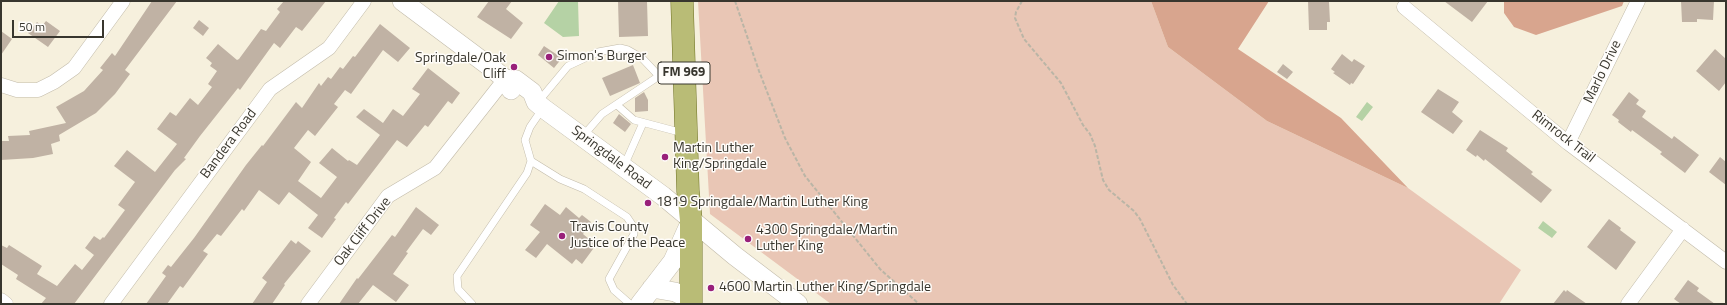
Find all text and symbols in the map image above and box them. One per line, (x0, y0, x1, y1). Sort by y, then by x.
scale bar (14, 12, 106, 38)
text: 50 m (19, 17, 45, 36)
street label: Marlo Drive (1581, 38, 1625, 106)
place label: Simon's Burger (557, 49, 646, 65)
place label: Springdale/Oak Cliff (415, 51, 506, 84)
marker: Simon's Burger (544, 52, 554, 62)
marker: Springdale/Oak Cliff (509, 62, 519, 72)
road number: FM 969 (658, 62, 710, 84)
street label: Bandera Road (197, 106, 261, 182)
street label: Rimrock Trail (1528, 107, 1598, 167)
street label: Springdale Road (568, 122, 654, 194)
place label: Martin Luther King/Springdale (673, 141, 767, 174)
marker: Martin Luther King/Springdale (660, 152, 670, 162)
street label: Oak Cliff Drive (331, 194, 395, 270)
place label: 1819 Springdale/Martin Luther King (656, 195, 868, 211)
marker: 1819 Springdale/Martin Luther King (643, 198, 653, 208)
place label: Travis County Justice of the Peace (570, 220, 685, 252)
place label: 4300 Springdale/Martin Luther King (756, 223, 898, 256)
marker: Travis County Justice of the Peace (557, 231, 567, 241)
marker: 4300 Springdale/Martin Luther King (743, 234, 753, 244)
place label: 4600 Martin Luther King/Springdale (719, 280, 931, 296)
marker: 4600 Martin Luther King/Springdale (706, 283, 716, 293)

